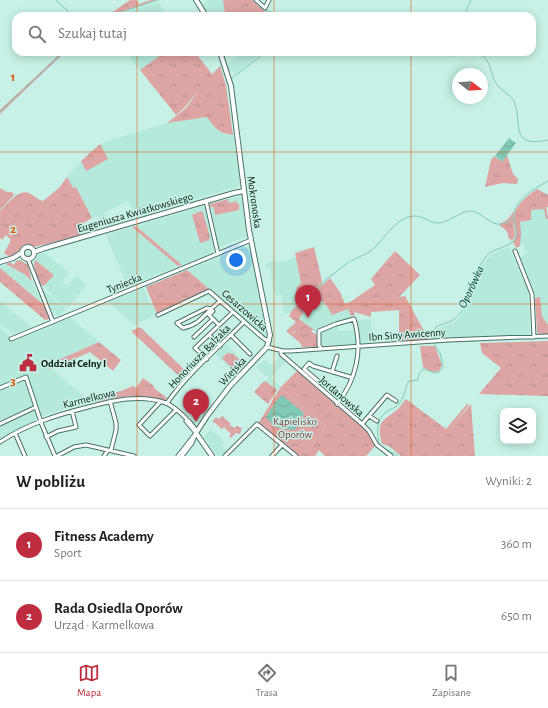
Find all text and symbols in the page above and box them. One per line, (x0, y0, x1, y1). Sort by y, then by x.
search box (12, 12, 536, 56)
icon: search (26, 23, 48, 45)
text: Szukaj tutaj (58, 26, 127, 41)
north arrow (452, 68, 488, 104)
text: 1 (11, 71, 15, 84)
street label: Mokronoska (245, 175, 264, 229)
street label: Eugeniusza Kwiatkowskiego (76, 191, 194, 234)
text: 2 (10, 223, 16, 236)
your location (226, 250, 246, 270)
water label: Oporówka (456, 264, 487, 310)
street label: Tyniecka (105, 271, 143, 295)
pin: 1 (295, 285, 321, 318)
street label: Cesarzowicka (220, 288, 270, 333)
street label: Honoriusza Balzaka (166, 322, 233, 390)
street label: Ibn Siny Awicenny (368, 326, 446, 343)
public building icon: Oddział Celny I (18, 353, 38, 373)
street label: Wiejska (217, 355, 248, 388)
place label: Oddział Celny I (41, 358, 106, 369)
street label: Jordanowska (317, 374, 366, 419)
text: 3 (10, 375, 16, 388)
street label: Karmelkowa (62, 387, 116, 410)
pin: 2 (183, 389, 209, 422)
map controls (500, 408, 536, 444)
button: layers (500, 408, 536, 444)
park label: Kąpielisko Oporów (273, 416, 317, 440)
text: W pobliżu (16, 473, 85, 490)
text: Wyniki: 2 (485, 475, 532, 488)
text: Fitness Academy (54, 529, 154, 544)
text: 1 (27, 538, 31, 551)
text: 360 m (501, 538, 532, 551)
text: Sport (54, 547, 81, 560)
text: Rada Osiedla Oporów (54, 601, 183, 616)
text: 2 (26, 610, 32, 623)
text: 650 m (501, 610, 532, 623)
text: Urząd · Karmelkowa (54, 619, 155, 632)
tab: Mapa (77, 662, 101, 699)
tab: Trasa (256, 662, 278, 699)
tab: Zapisane (432, 662, 471, 699)

